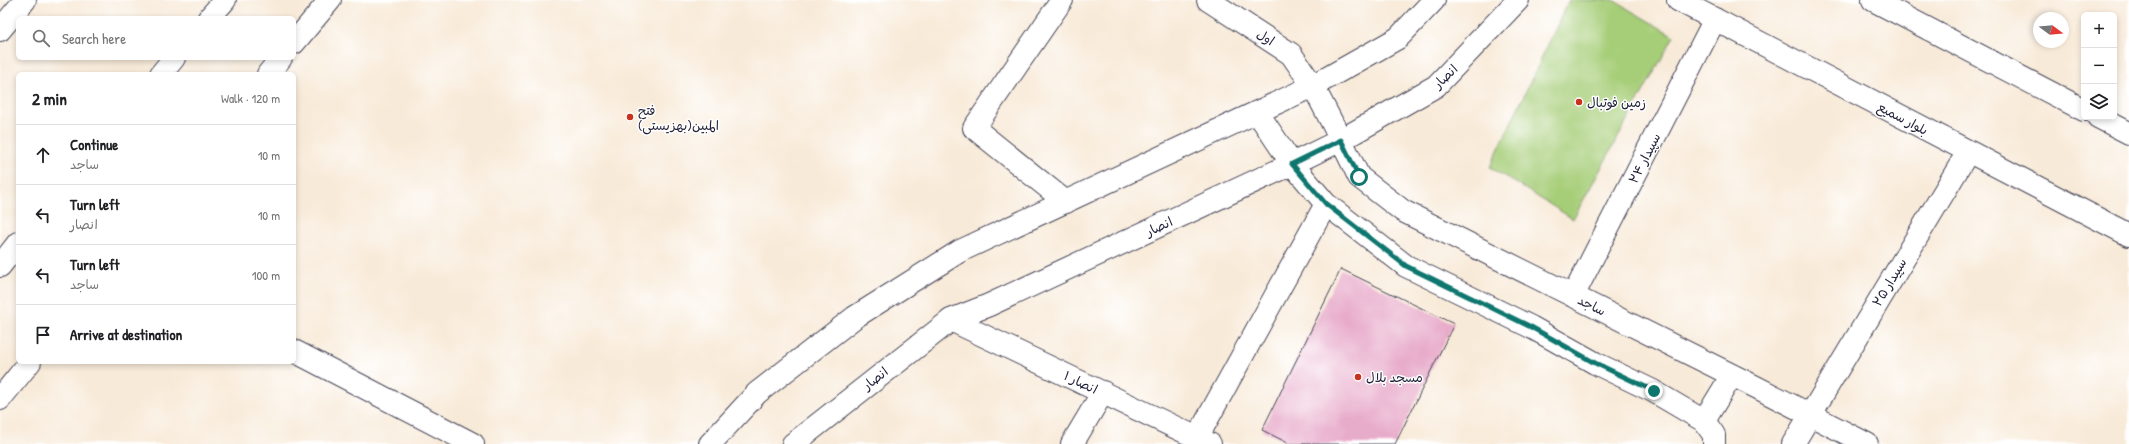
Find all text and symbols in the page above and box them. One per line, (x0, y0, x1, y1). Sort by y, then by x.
north arrow (2033, 12, 2069, 48)
map controls (2081, 12, 2117, 120)
button: + (2081, 12, 2117, 48)
search box (16, 16, 296, 60)
street label: اول (1254, 25, 1278, 49)
icon: search (30, 27, 52, 49)
text: Search here (62, 28, 126, 49)
button: − (2081, 48, 2117, 84)
street label: انصار (1428, 60, 1461, 93)
button: layers (2081, 84, 2117, 120)
text: 2 min (32, 87, 67, 110)
text: Walk · 120 m (221, 89, 280, 107)
place label: زمین فوتبال (1587, 93, 1646, 111)
marker: زمین فوتبال (1574, 97, 1584, 107)
street label: بلوار سمیع (1874, 97, 1931, 141)
place label: فتح المبین(بهزیستی) (638, 101, 719, 135)
marker: فتح المبین(بهزیستی) (625, 112, 635, 122)
street label: سپیدار ۲۴ (1624, 130, 1664, 186)
text: Continue (70, 134, 118, 155)
icon: ahead (32, 144, 54, 166)
text: 10 m (258, 146, 280, 164)
text: ساجد (70, 155, 99, 173)
route start (1350, 168, 1368, 186)
text: Turn left (70, 194, 120, 215)
icon: left (32, 204, 54, 226)
text: 10 m (258, 206, 280, 224)
street label: انصار (1142, 212, 1175, 240)
text: انصار (70, 215, 98, 233)
text: Turn left (70, 254, 120, 275)
street label: سپیدار ۲۵ (1868, 254, 1910, 310)
icon: left (32, 264, 54, 286)
text: 100 m (252, 266, 280, 284)
text: ساجد (70, 275, 99, 293)
street label: ساجد (1575, 291, 1609, 319)
icon: arrive (32, 324, 54, 346)
text: Arrive at destination (70, 324, 182, 345)
street label: انصار (858, 362, 892, 394)
street label: انصار ۱ (1061, 366, 1101, 398)
place label: مسجد بلال (1366, 368, 1423, 386)
marker: مسجد بلال (1353, 372, 1363, 382)
route end (1645, 382, 1663, 400)

